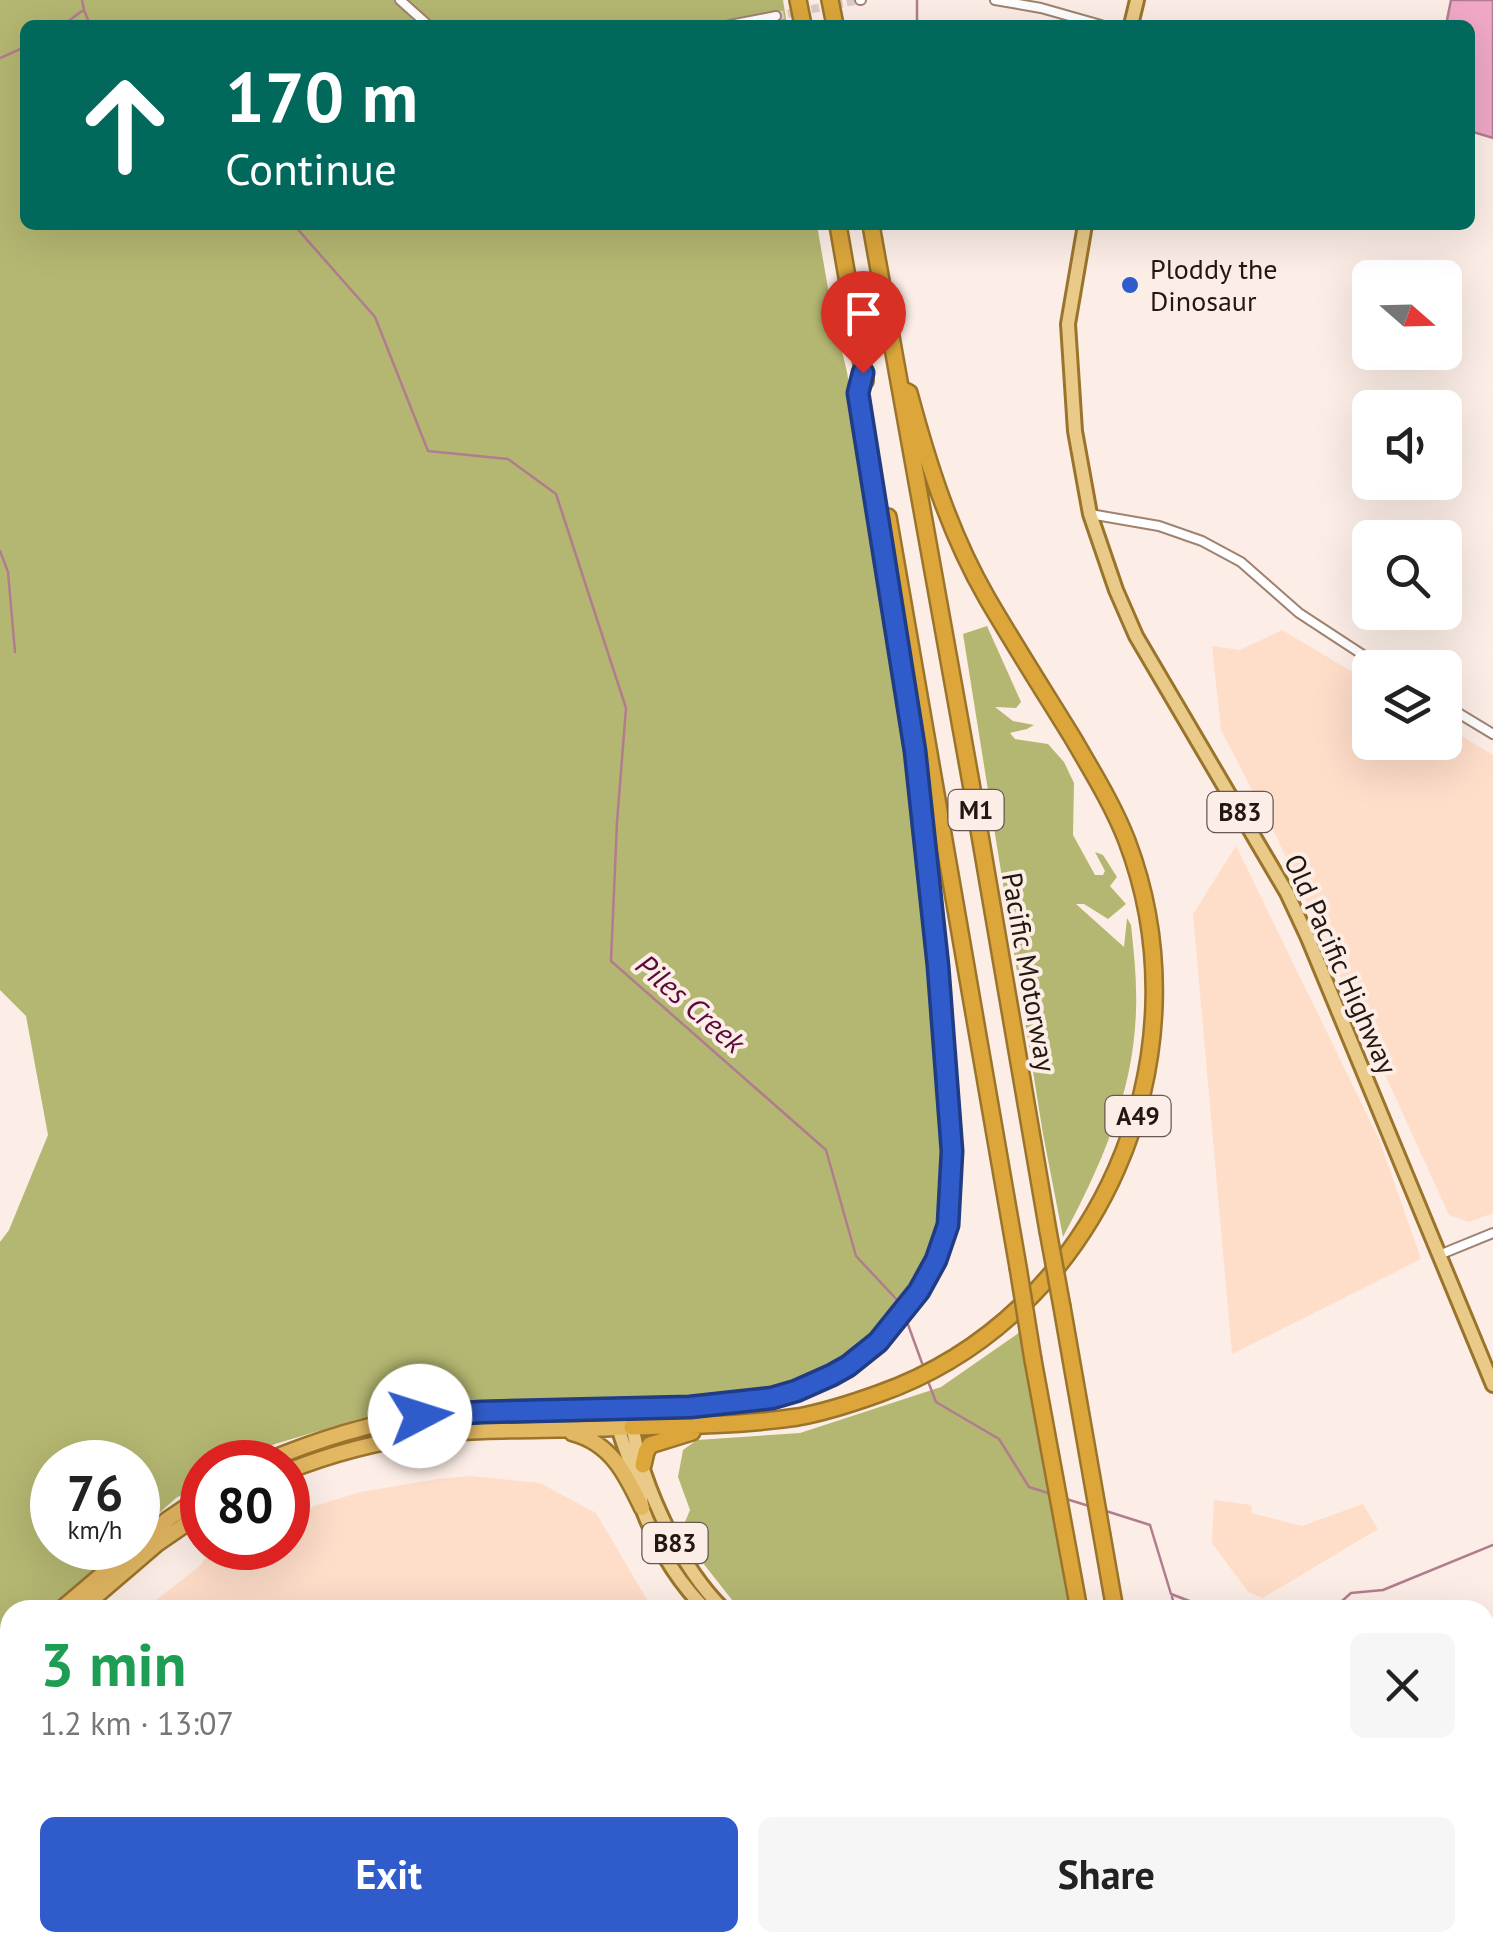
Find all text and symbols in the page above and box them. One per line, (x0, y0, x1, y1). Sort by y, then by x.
text: 170 m (225, 51, 418, 141)
icon: ahead (60, 60, 190, 190)
text: Continue (225, 139, 397, 197)
place label: Ploddy the Dinosaur (1150, 250, 1278, 319)
north arrow (1352, 260, 1462, 370)
map controls (1352, 260, 1462, 760)
pin (821, 271, 906, 374)
marker: Ploddy the Dinosaur (1119, 274, 1141, 296)
icon: arrive (836, 286, 891, 341)
button: sound (1352, 390, 1462, 500)
button: search (1352, 520, 1462, 630)
button: layers (1352, 650, 1462, 760)
road number: M1 (948, 790, 1004, 830)
road number: B83 (1208, 792, 1272, 832)
street label: Old Pacific Highway (1276, 848, 1407, 1080)
street label: Pacific Motorway (994, 869, 1065, 1074)
water label: Piles Creek (628, 945, 755, 1062)
road number: A49 (1106, 1096, 1170, 1136)
position arrow (368, 1364, 472, 1468)
speed limit sign: 80 (180, 1440, 310, 1570)
text: 76 (67, 1460, 123, 1525)
text: km/h (68, 1514, 122, 1546)
road number: B83 (642, 1523, 708, 1563)
text: 3 min (40, 1625, 186, 1703)
button: close (1350, 1633, 1455, 1738)
text: 1.2 km · 13:07 (40, 1702, 234, 1744)
button: Exit (40, 1817, 738, 1932)
button: Share (758, 1817, 1455, 1932)

